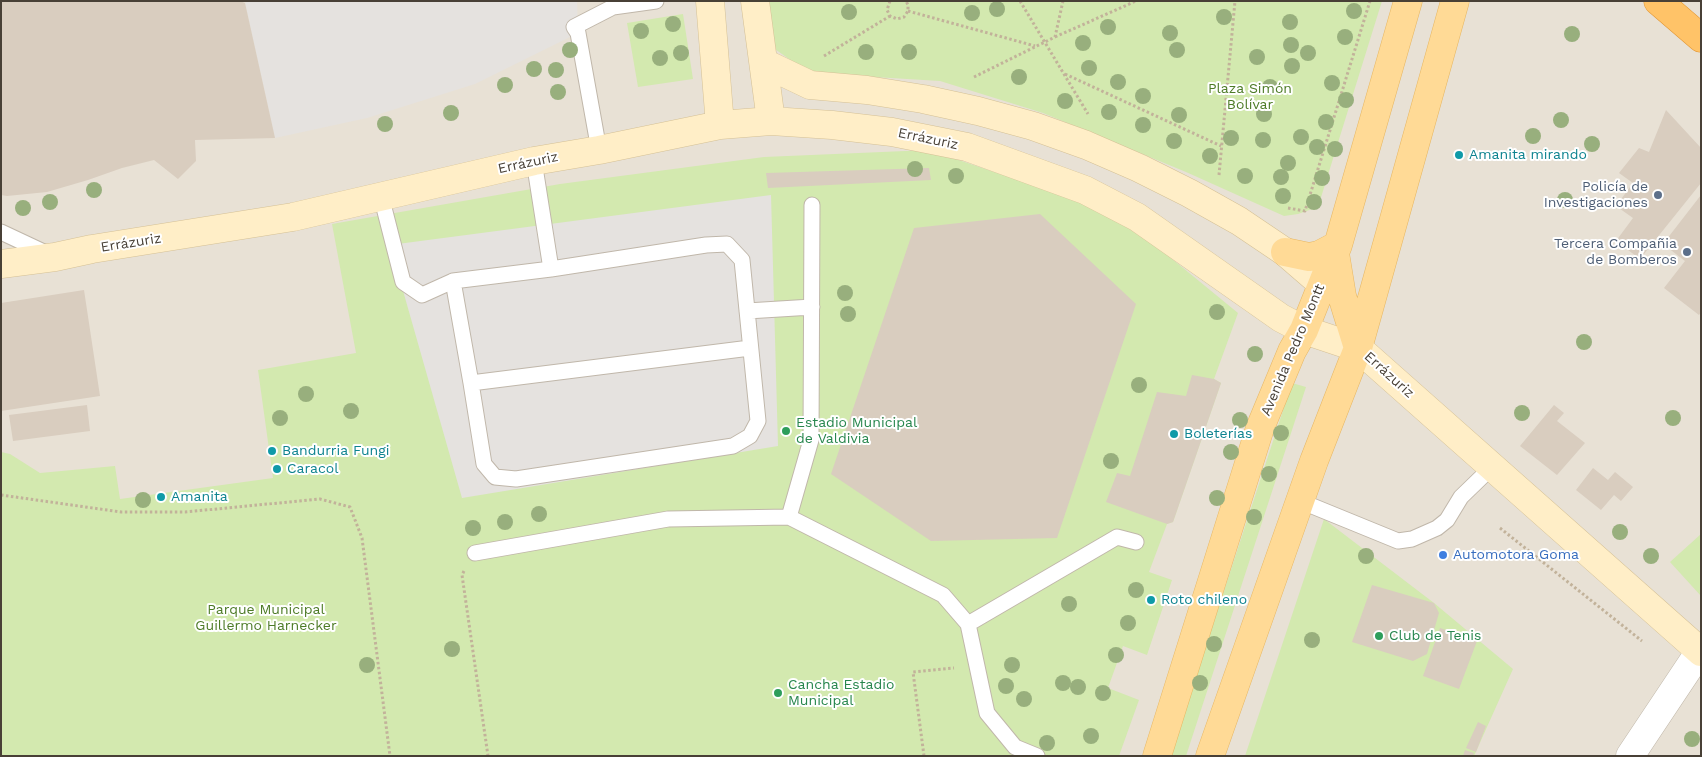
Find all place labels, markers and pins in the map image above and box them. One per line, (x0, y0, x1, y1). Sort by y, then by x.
place label: Amanita mirando (1469, 147, 1587, 163)
marker: Amanita mirando (1453, 149, 1465, 161)
place label: Policía de Investigaciones (1544, 179, 1648, 212)
marker: Policía de Investigaciones (1652, 189, 1664, 201)
place label: Tercera Compañia de Bomberos (1554, 236, 1677, 268)
marker: Tercera Compañia de Bomberos (1681, 246, 1693, 258)
place label: Estadio Municipal de Valdivia (796, 415, 917, 448)
marker: Estadio Municipal de Valdivia (780, 425, 792, 437)
place label: Boleterías (1184, 426, 1252, 442)
marker: Boleterías (1168, 428, 1180, 440)
place label: Bandurria Fungi (282, 443, 389, 459)
marker: Bandurria Fungi (266, 445, 278, 457)
place label: Caracol (287, 461, 338, 477)
marker: Caracol (271, 463, 283, 475)
place label: Amanita (171, 489, 228, 505)
marker: Amanita (155, 491, 167, 503)
place label: Automotora Goma (1453, 547, 1579, 563)
marker: Automotora Goma (1437, 549, 1449, 561)
place label: Roto chileno (1161, 592, 1247, 608)
marker: Roto chileno (1145, 594, 1157, 606)
place label: Club de Tenis (1389, 628, 1481, 644)
marker: Club de Tenis (1373, 630, 1385, 642)
place label: Cancha Estadio Municipal (788, 677, 894, 710)
marker: Cancha Estadio Municipal (772, 687, 784, 699)

